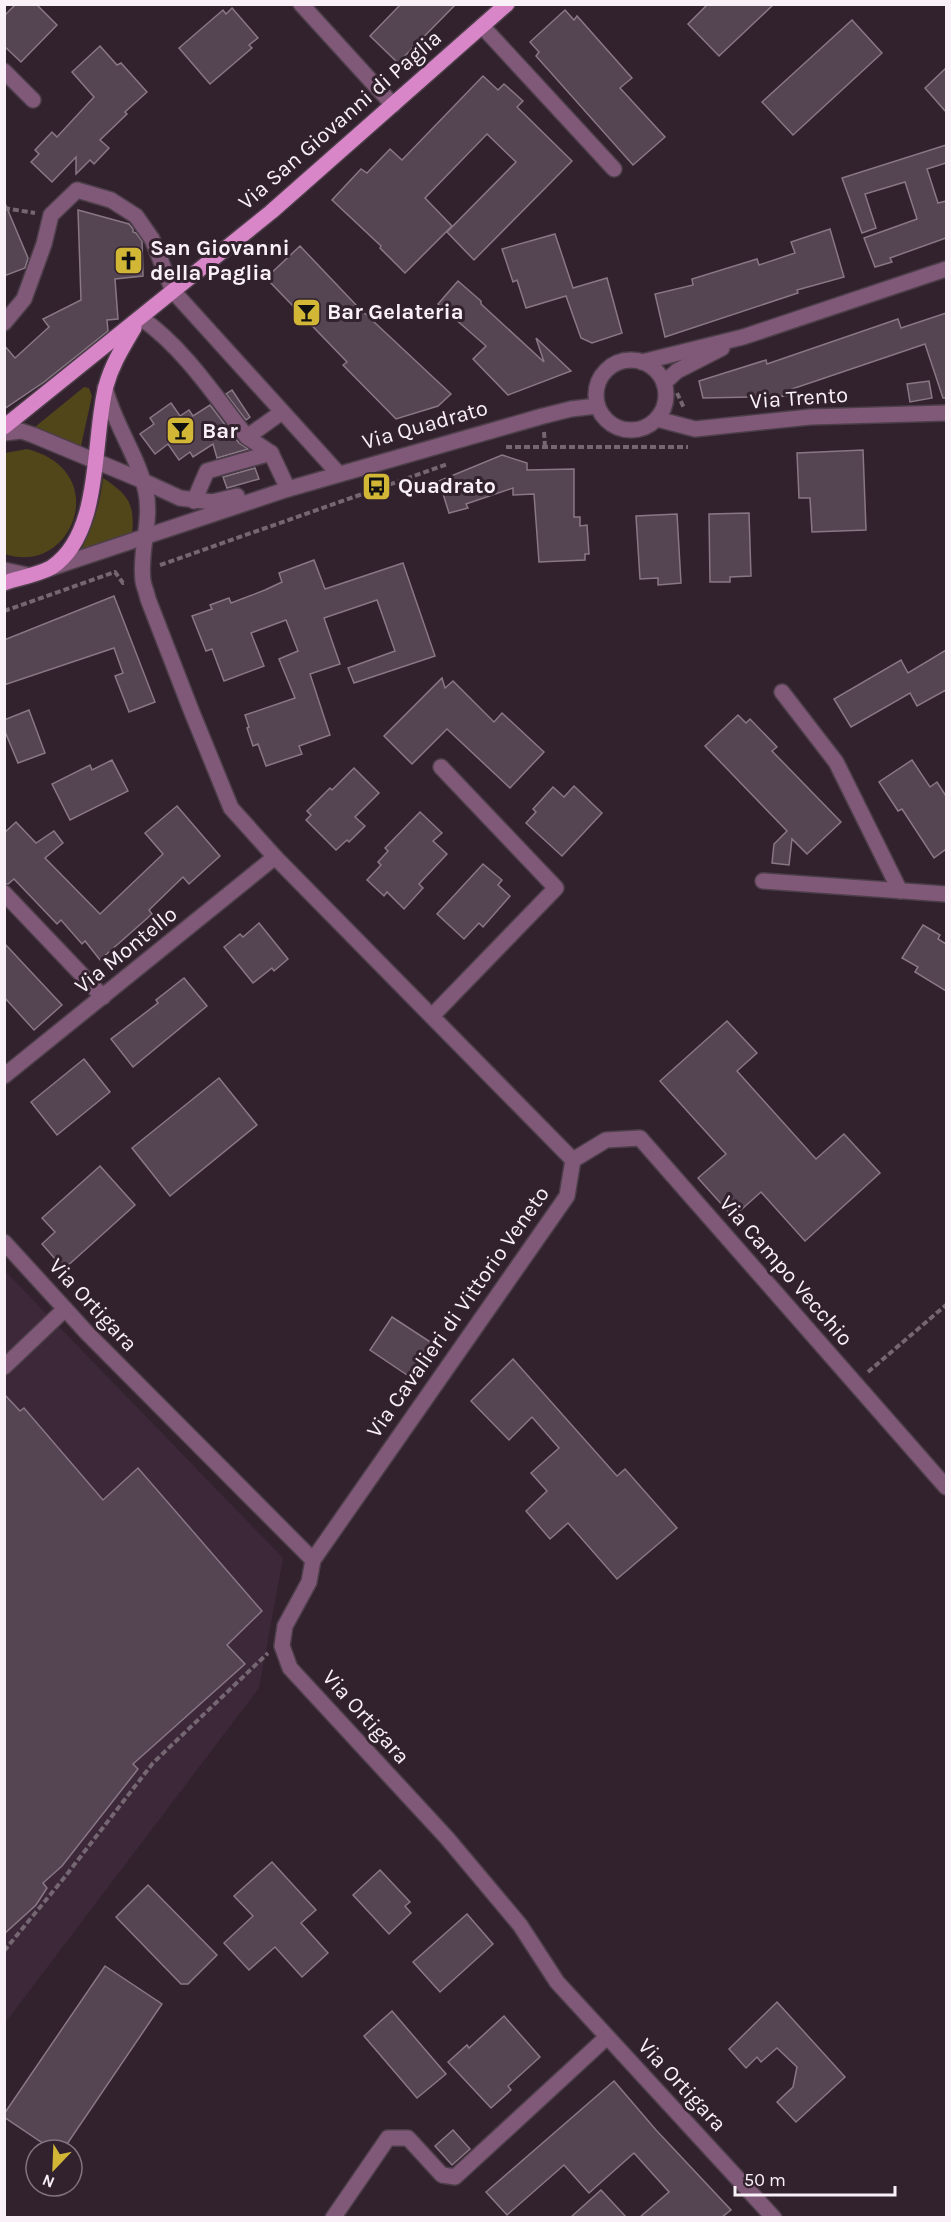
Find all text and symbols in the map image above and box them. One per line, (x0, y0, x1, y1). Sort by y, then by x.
street label: Via San Giovanni di Paglia (233, 25, 447, 215)
place label: San Giovanni della Paglia (150, 235, 290, 286)
church icon: San Giovanni della Paglia (113, 245, 145, 277)
bar icon: Bar Gelateria (290, 296, 322, 328)
place label: Bar Gelateria (327, 299, 464, 325)
street label: Via Trento (749, 382, 849, 414)
street label: Via Quadrato (359, 395, 491, 455)
bar icon: Bar (165, 415, 197, 447)
place label: Bar (202, 418, 238, 444)
bus stop icon: Quadrato (361, 470, 393, 502)
place label: Quadrato (398, 473, 496, 499)
street label: Via Montello (70, 901, 182, 999)
street label: Via Cavalieri di Vittorio Veneto (361, 1181, 555, 1443)
street label: Via Campo Vecchio (714, 1191, 858, 1351)
street label: Via Ortigara (43, 1253, 143, 1357)
street label: Via Ortigara (317, 1665, 415, 1769)
street label: Via Ortigara (632, 2033, 732, 2137)
north arrow (24, 2138, 84, 2198)
scale bar (735, 2159, 896, 2197)
text: 50 m (744, 2169, 786, 2191)
text: N (39, 2170, 57, 2192)

